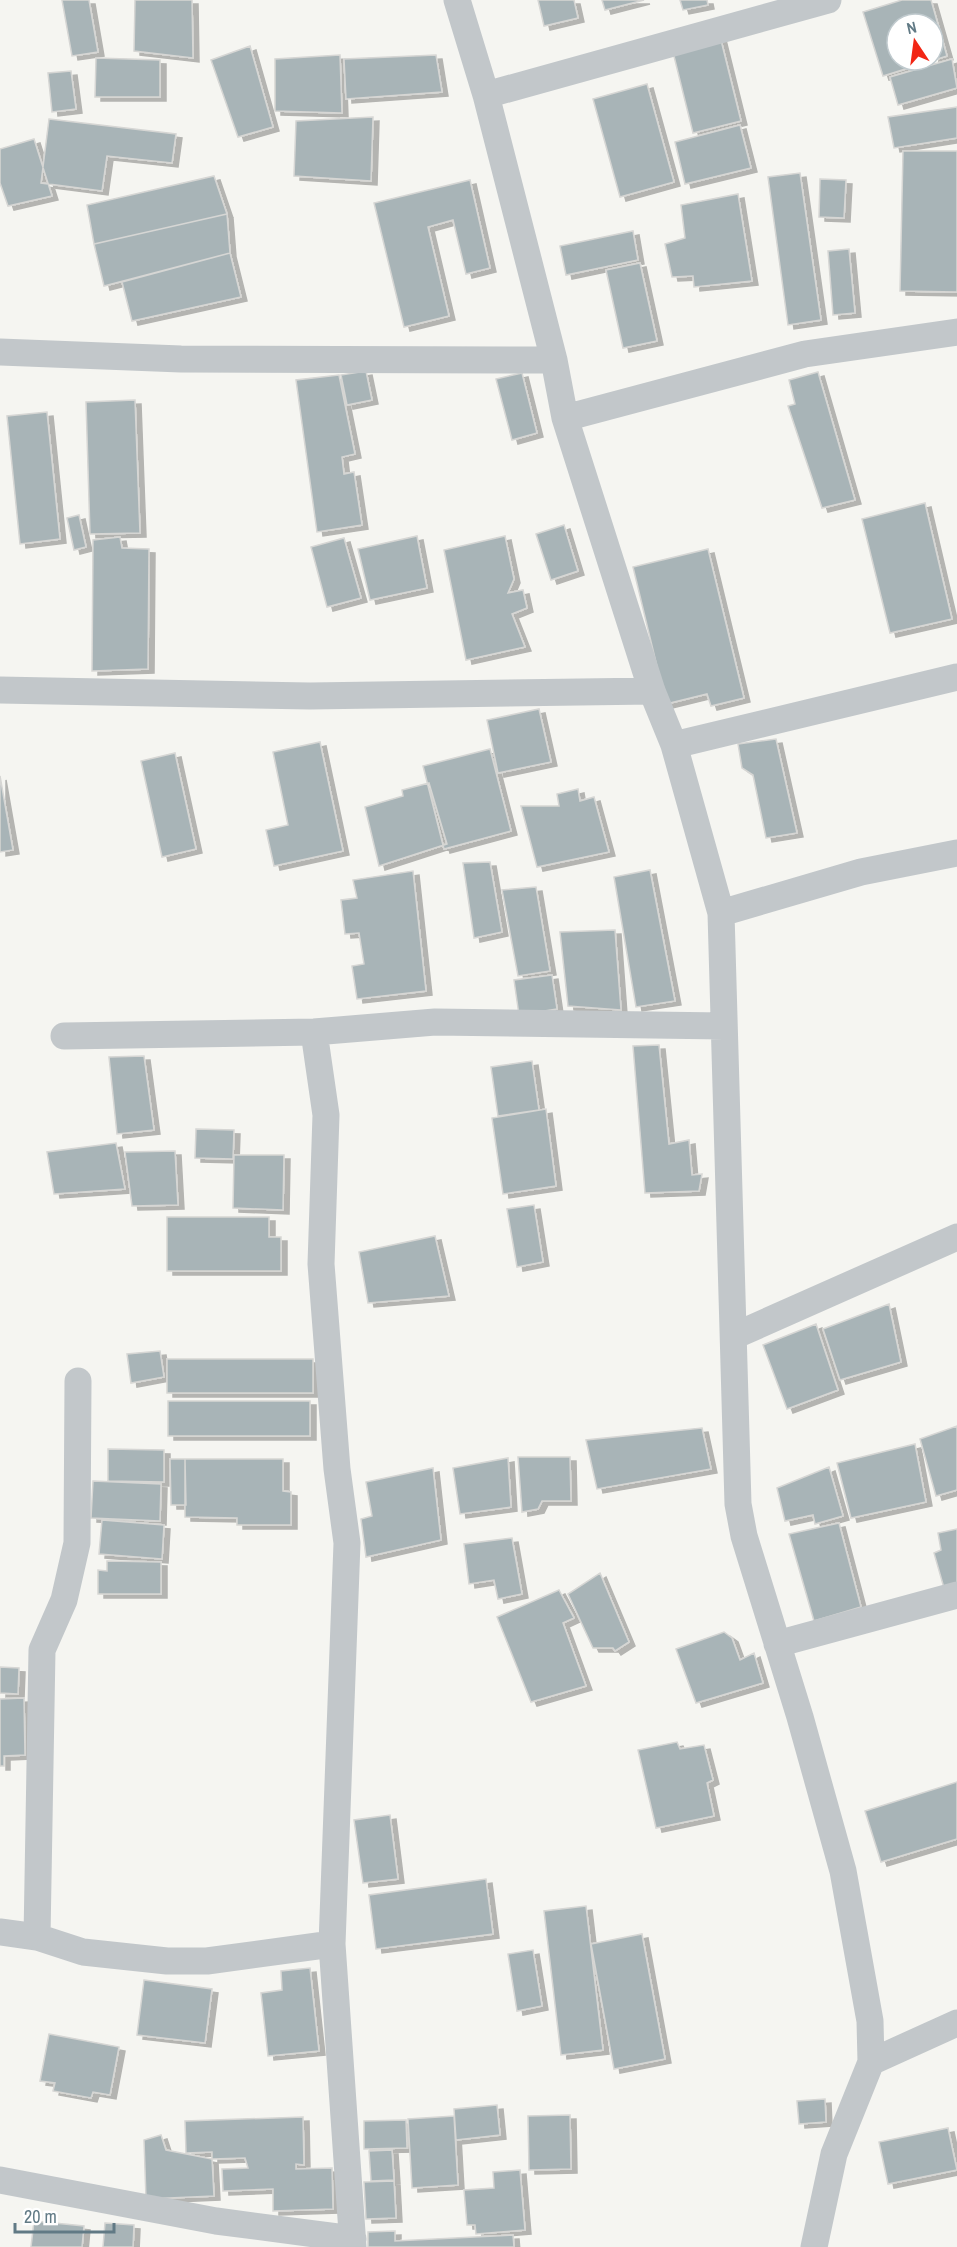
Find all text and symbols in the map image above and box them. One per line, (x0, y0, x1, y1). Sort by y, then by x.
north arrow (885, 12, 945, 72)
text: N (905, 16, 919, 39)
scale bar (15, 2196, 114, 2234)
text: 20 m (24, 2204, 57, 2229)

